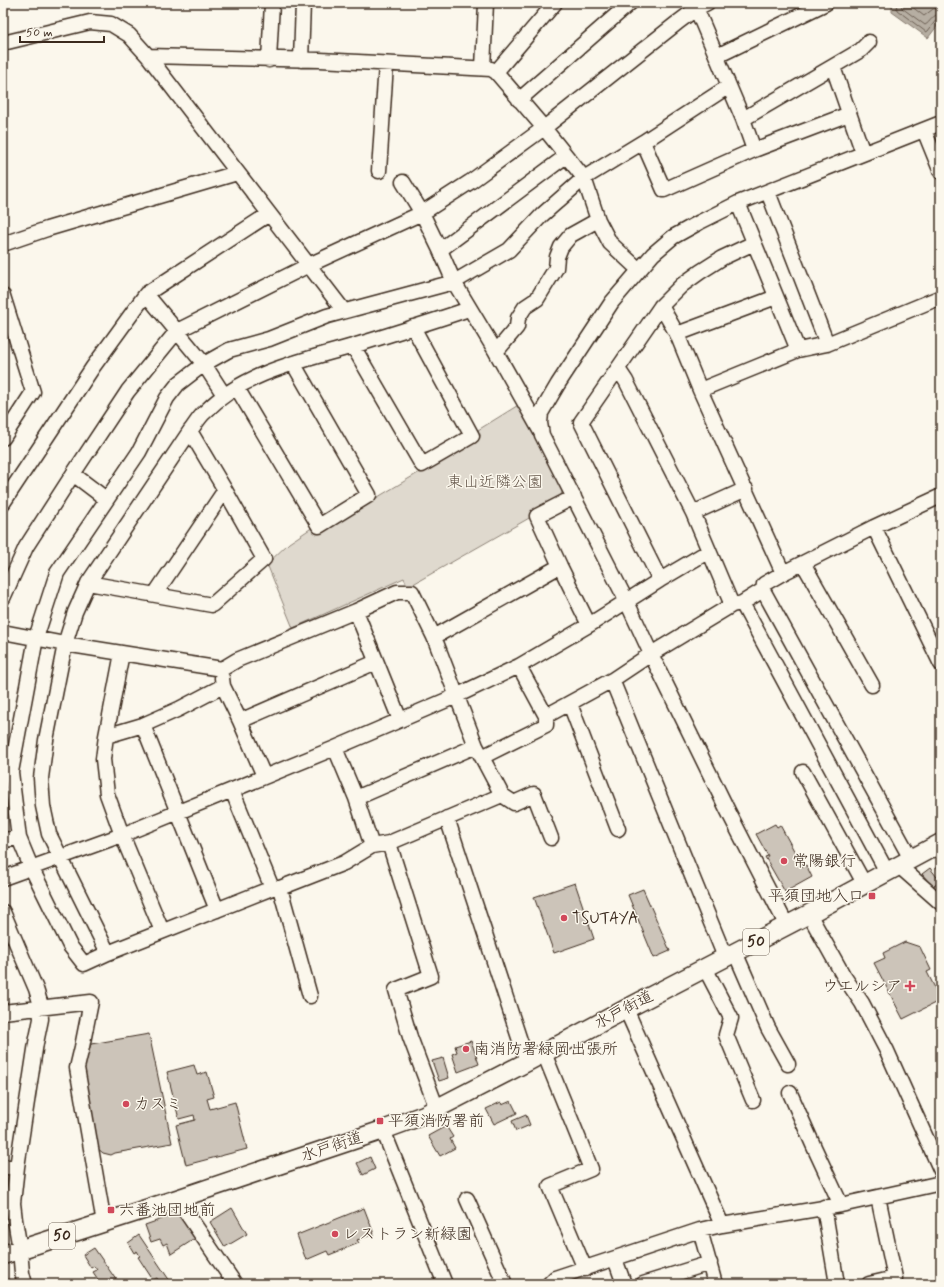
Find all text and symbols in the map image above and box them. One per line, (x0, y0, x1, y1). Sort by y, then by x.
scale bar (20, 18, 104, 44)
text: 50 m (26, 25, 53, 41)
park label: 東山近隣公園 (447, 472, 543, 493)
place label: 常陽銀行 (792, 851, 856, 872)
marker: 常陽銀行 (779, 856, 789, 866)
place label: 平須団地入口 (768, 886, 864, 907)
marker: 平須団地入口 (867, 891, 877, 901)
place label: TSUTAYA (572, 908, 639, 929)
marker: TSUTAYA (559, 913, 569, 923)
road number: 50 (743, 929, 769, 955)
place label: ウエルシア (822, 976, 902, 997)
marker: ウエルシア (905, 981, 915, 991)
street label: 水戸街道 (591, 986, 657, 1034)
place label: 南消防署緑岡出張所 (474, 1039, 618, 1060)
marker: 南消防署緑岡出張所 (461, 1044, 471, 1054)
place label: カスミ (134, 1094, 182, 1115)
marker: カスミ (121, 1099, 131, 1109)
place label: 平須消防署前 (388, 1111, 484, 1132)
marker: 平須消防署前 (375, 1116, 385, 1126)
street label: 水戸街道 (298, 1127, 366, 1167)
place label: 六番池団地前 (119, 1200, 215, 1221)
marker: 六番池団地前 (106, 1205, 116, 1215)
road number: 50 (49, 1223, 75, 1249)
place label: レストラン新緑園 (343, 1224, 472, 1245)
marker: レストラン新緑園 (330, 1229, 340, 1239)

